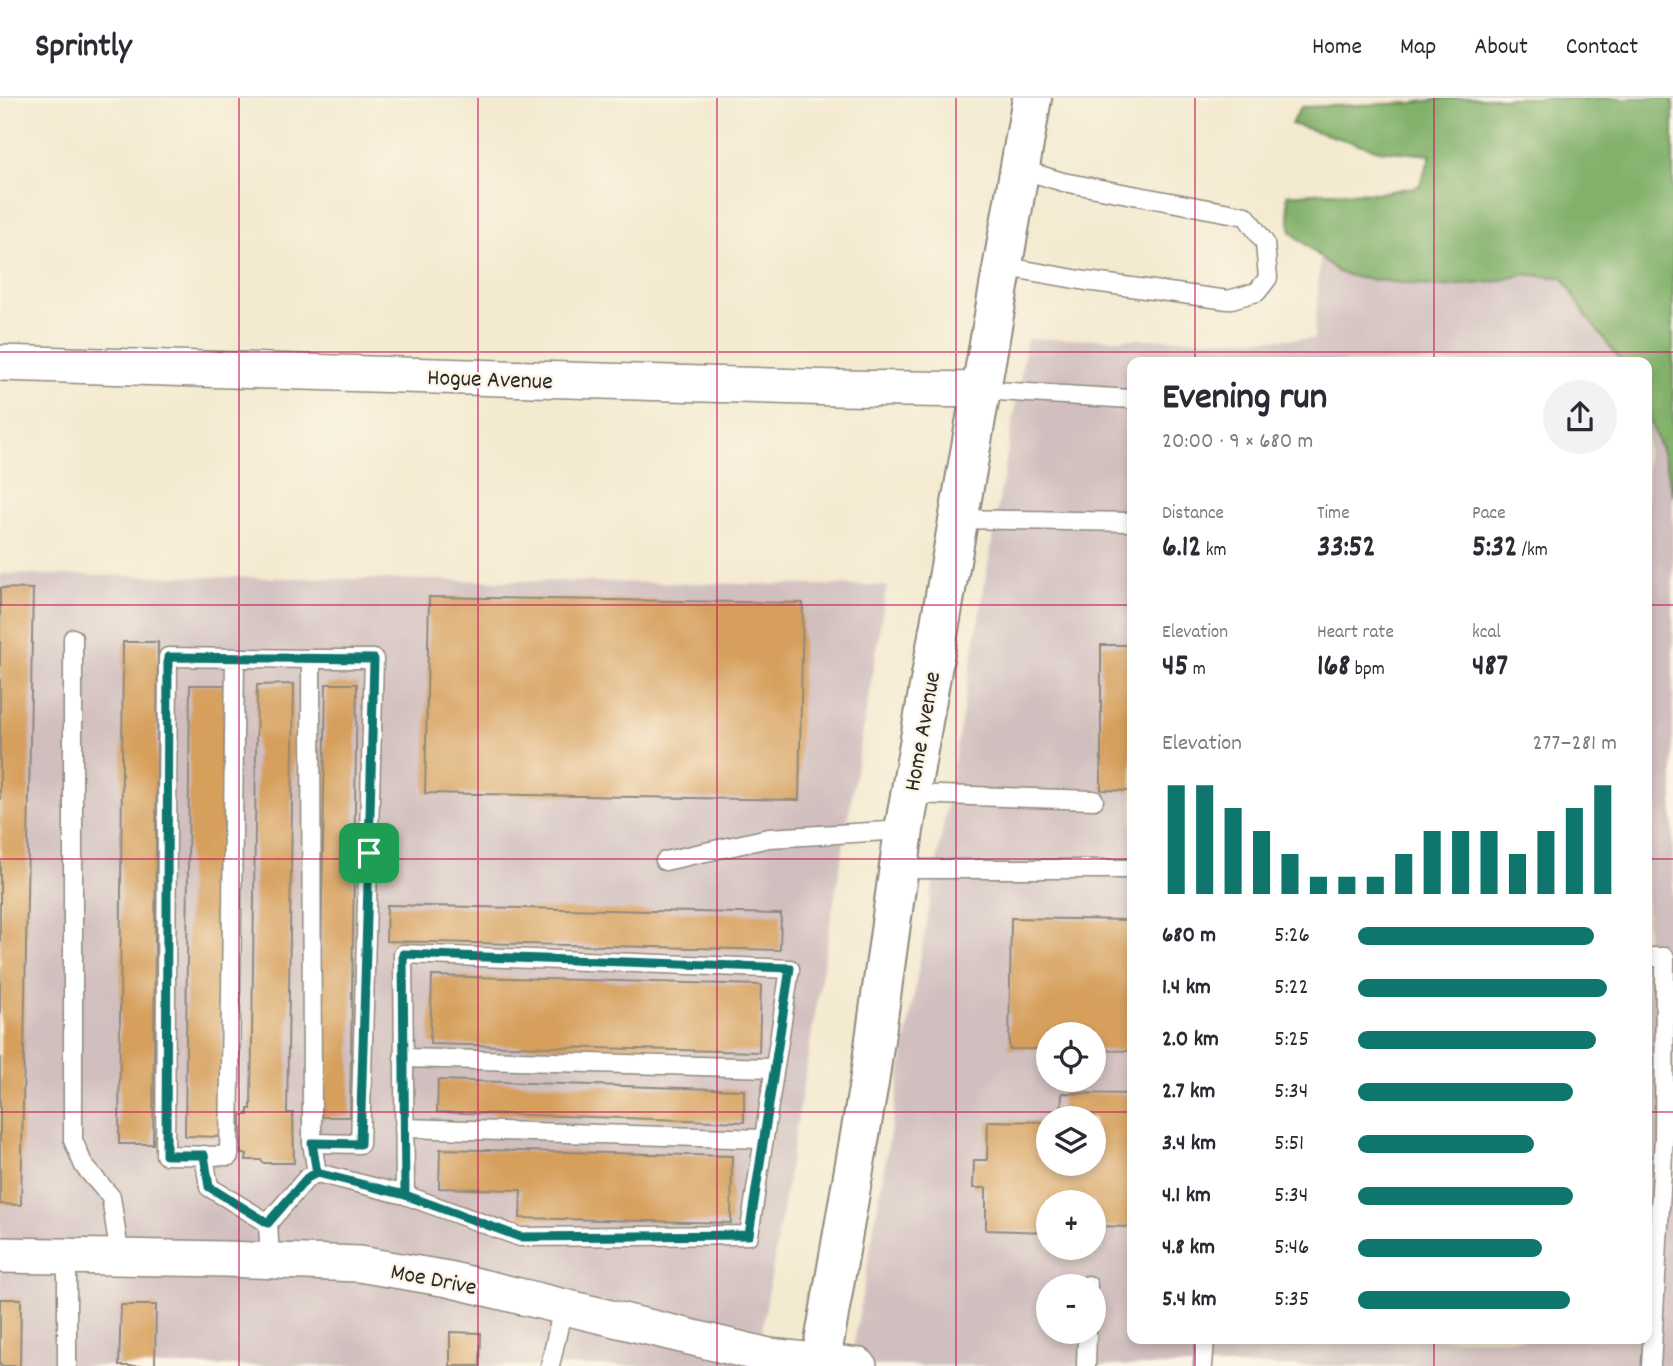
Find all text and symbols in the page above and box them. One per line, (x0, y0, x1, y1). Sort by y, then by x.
text: Sprintly (35, 25, 132, 72)
text: Home (1312, 31, 1362, 65)
text: Map (1400, 31, 1436, 65)
text: About (1474, 31, 1528, 65)
text: Contact (1566, 31, 1638, 65)
street label: Hogue Avenue (427, 362, 553, 400)
text: Evening run (1162, 372, 1327, 427)
button: share (1543, 380, 1617, 454)
text: 20:00 · 9 × 680 m (1162, 426, 1313, 459)
text: Distance (1162, 501, 1224, 528)
text: Time (1317, 501, 1350, 528)
text: Pace (1472, 501, 1506, 528)
text: 6.12 (1162, 528, 1201, 571)
text: 33:52 (1317, 528, 1376, 571)
text: 5:32 (1472, 528, 1517, 571)
text: km (1201, 538, 1227, 565)
text: /km (1517, 538, 1548, 565)
text: Elevation (1162, 620, 1228, 647)
text: Heart rate (1317, 620, 1394, 647)
text: kcal (1472, 620, 1501, 647)
text: 45 (1162, 647, 1188, 690)
text: 168 (1317, 647, 1350, 690)
text: 487 (1472, 647, 1508, 690)
text: m (1188, 657, 1206, 684)
text: bpm (1350, 657, 1385, 684)
street label: Home Avenue (897, 669, 951, 794)
text: Elevation (1162, 728, 1242, 761)
text: 277–281 m (1533, 728, 1617, 761)
pin (339, 823, 399, 883)
icon: arrive (350, 834, 388, 872)
text: 680 m (1162, 920, 1216, 953)
text: 5:26 (1274, 920, 1310, 953)
text: 1.4 km (1162, 972, 1211, 1005)
text: 5:22 (1274, 972, 1309, 1005)
map controls (1036, 1022, 1106, 1344)
button: locate (1036, 1022, 1106, 1092)
text: 2.0 km (1162, 1024, 1219, 1057)
text: 5:25 (1274, 1024, 1309, 1057)
text: 2.7 km (1162, 1076, 1215, 1109)
text: 5:34 (1274, 1076, 1308, 1109)
button: layers (1036, 1106, 1106, 1176)
text: 3.4 km (1162, 1128, 1216, 1161)
text: 5:51 (1274, 1128, 1304, 1161)
text: 4.1 km (1162, 1180, 1211, 1213)
text: 5:34 (1274, 1180, 1308, 1213)
button: + (1036, 1190, 1106, 1260)
text: 4.8 km (1162, 1232, 1215, 1265)
text: 5:46 (1274, 1232, 1309, 1265)
street label: Moe Drive (387, 1256, 479, 1306)
button: − (1036, 1274, 1106, 1344)
text: 5.4 km (1162, 1284, 1217, 1317)
text: 5:35 (1274, 1284, 1309, 1317)

